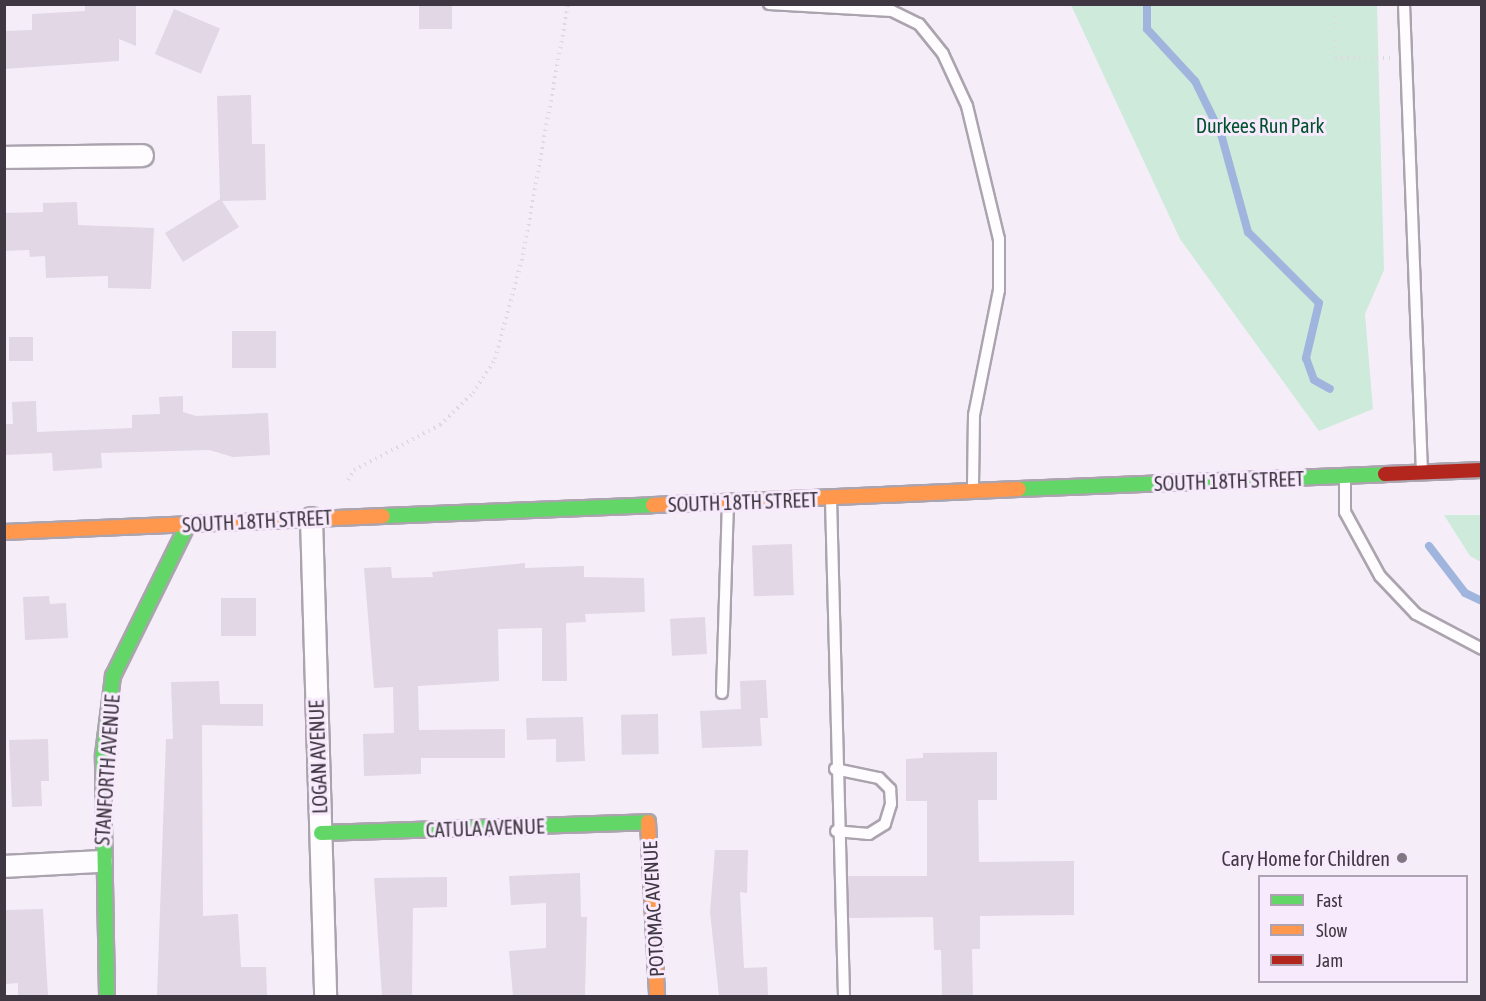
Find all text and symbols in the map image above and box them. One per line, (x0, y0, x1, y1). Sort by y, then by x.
park label: Durkees Run Park (1196, 113, 1324, 137)
street label: SOUTH 18TH STREET (1154, 466, 1304, 496)
street label: SOUTH 18TH STREET (668, 487, 818, 517)
street label: SOUTH 18TH STREET (181, 505, 333, 537)
street label: STANFORTH AVENUE (90, 694, 124, 846)
street label: LOGAN AVENUE (304, 700, 332, 814)
street label: CATULA AVENUE (425, 814, 545, 842)
street label: POTOMAC AVENUE (637, 841, 669, 977)
place label: Cary Home for Children (1221, 846, 1390, 870)
marker: Cary Home for Children (1395, 851, 1409, 865)
legend (1258, 875, 1468, 983)
text: Fast (1316, 890, 1343, 911)
text: Slow (1316, 920, 1347, 941)
text: Jam (1316, 950, 1343, 971)

